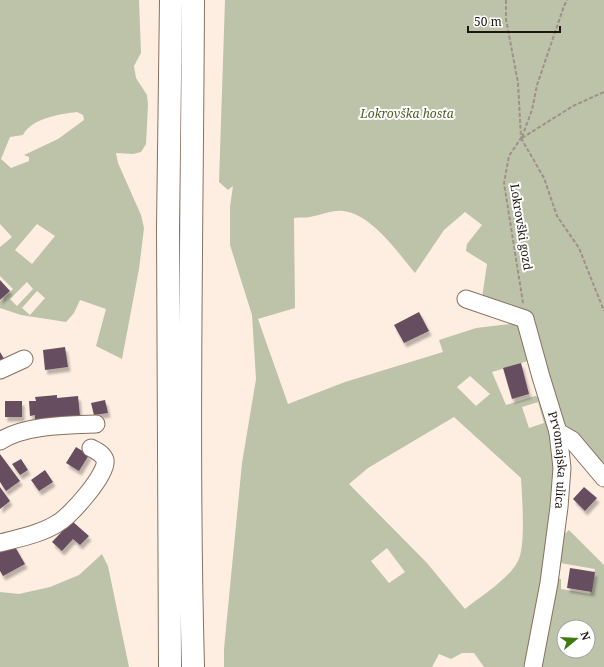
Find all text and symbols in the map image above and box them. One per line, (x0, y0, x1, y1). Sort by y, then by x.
scale bar (468, 8, 560, 34)
text: 50 m (474, 13, 502, 30)
park label: Lokrovška hosta (359, 105, 454, 122)
street label: Lokrovški gozd (506, 183, 537, 272)
street label: Prvomajska ulica (544, 409, 571, 510)
north arrow (556, 619, 596, 659)
text: N (578, 629, 595, 643)

